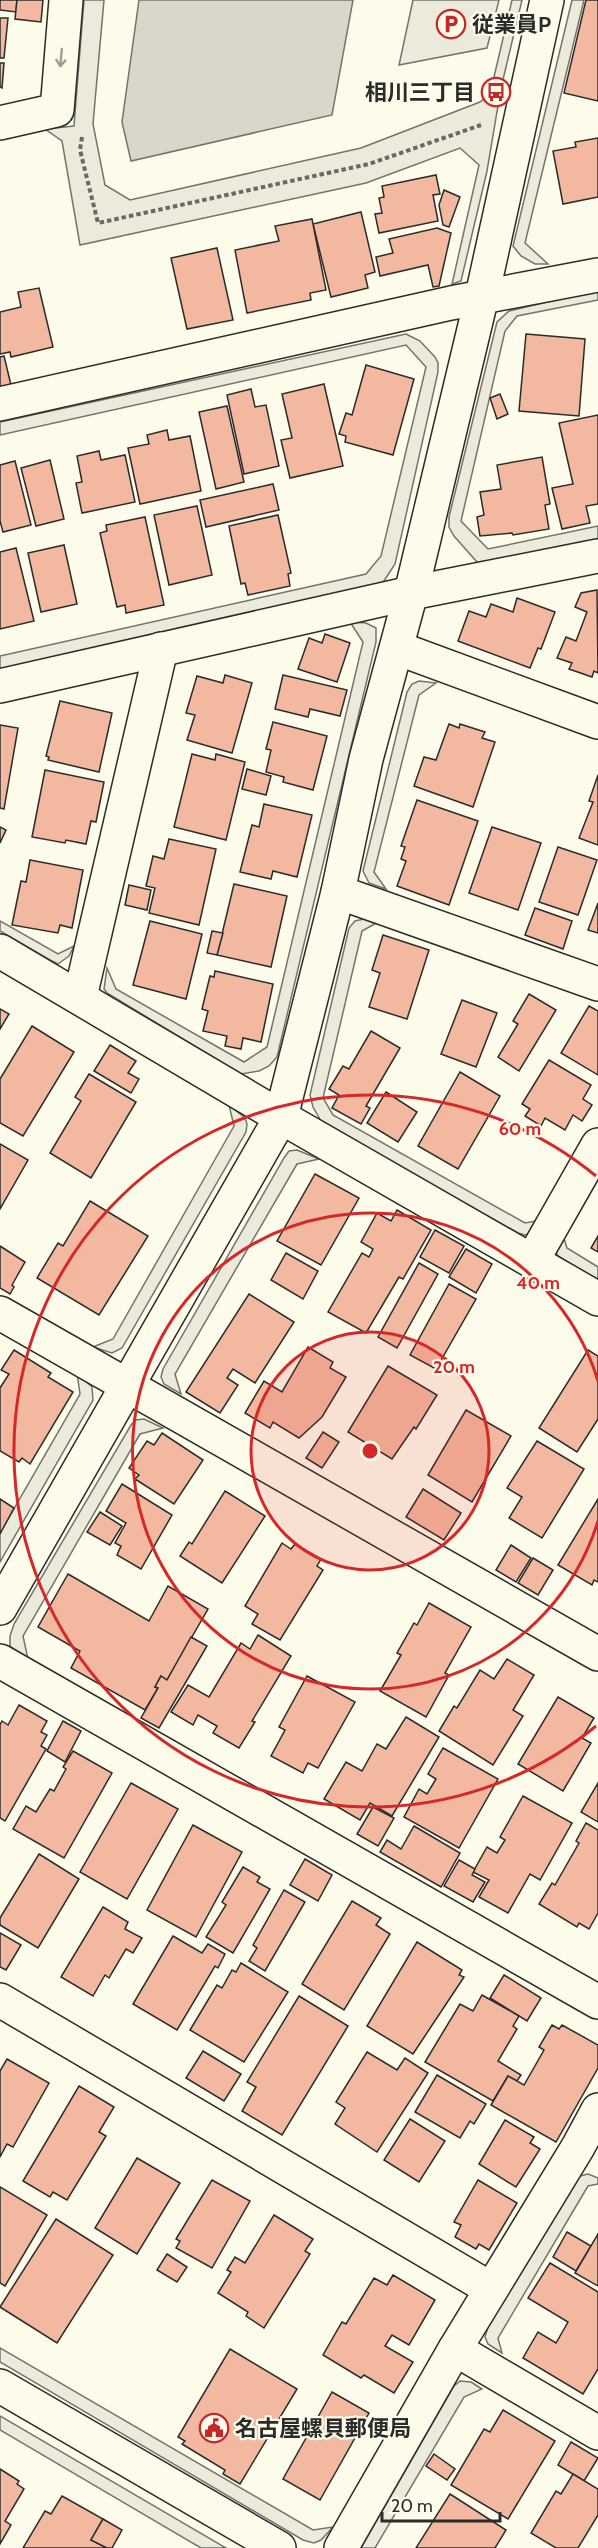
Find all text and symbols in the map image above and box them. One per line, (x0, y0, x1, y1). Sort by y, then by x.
parking icon: 従業員P (435, 8, 467, 40)
place label: 従業員P (472, 11, 551, 38)
one-way arrow (55, 48, 66, 68)
bus stop icon: 相川三丁目 (480, 76, 512, 108)
place label: 相川三丁目 (365, 79, 475, 106)
text: 60 m (499, 1118, 541, 1140)
text: 40 m (516, 1272, 560, 1294)
text: 20 m (433, 1356, 475, 1378)
centre of rings (360, 1441, 380, 1461)
public building icon: 名古屋螺貝郵便局 (198, 2412, 230, 2444)
place label: 名古屋螺貝郵便局 (235, 2415, 411, 2442)
scale bar (382, 2485, 500, 2523)
text: 20 m (391, 2495, 433, 2517)

